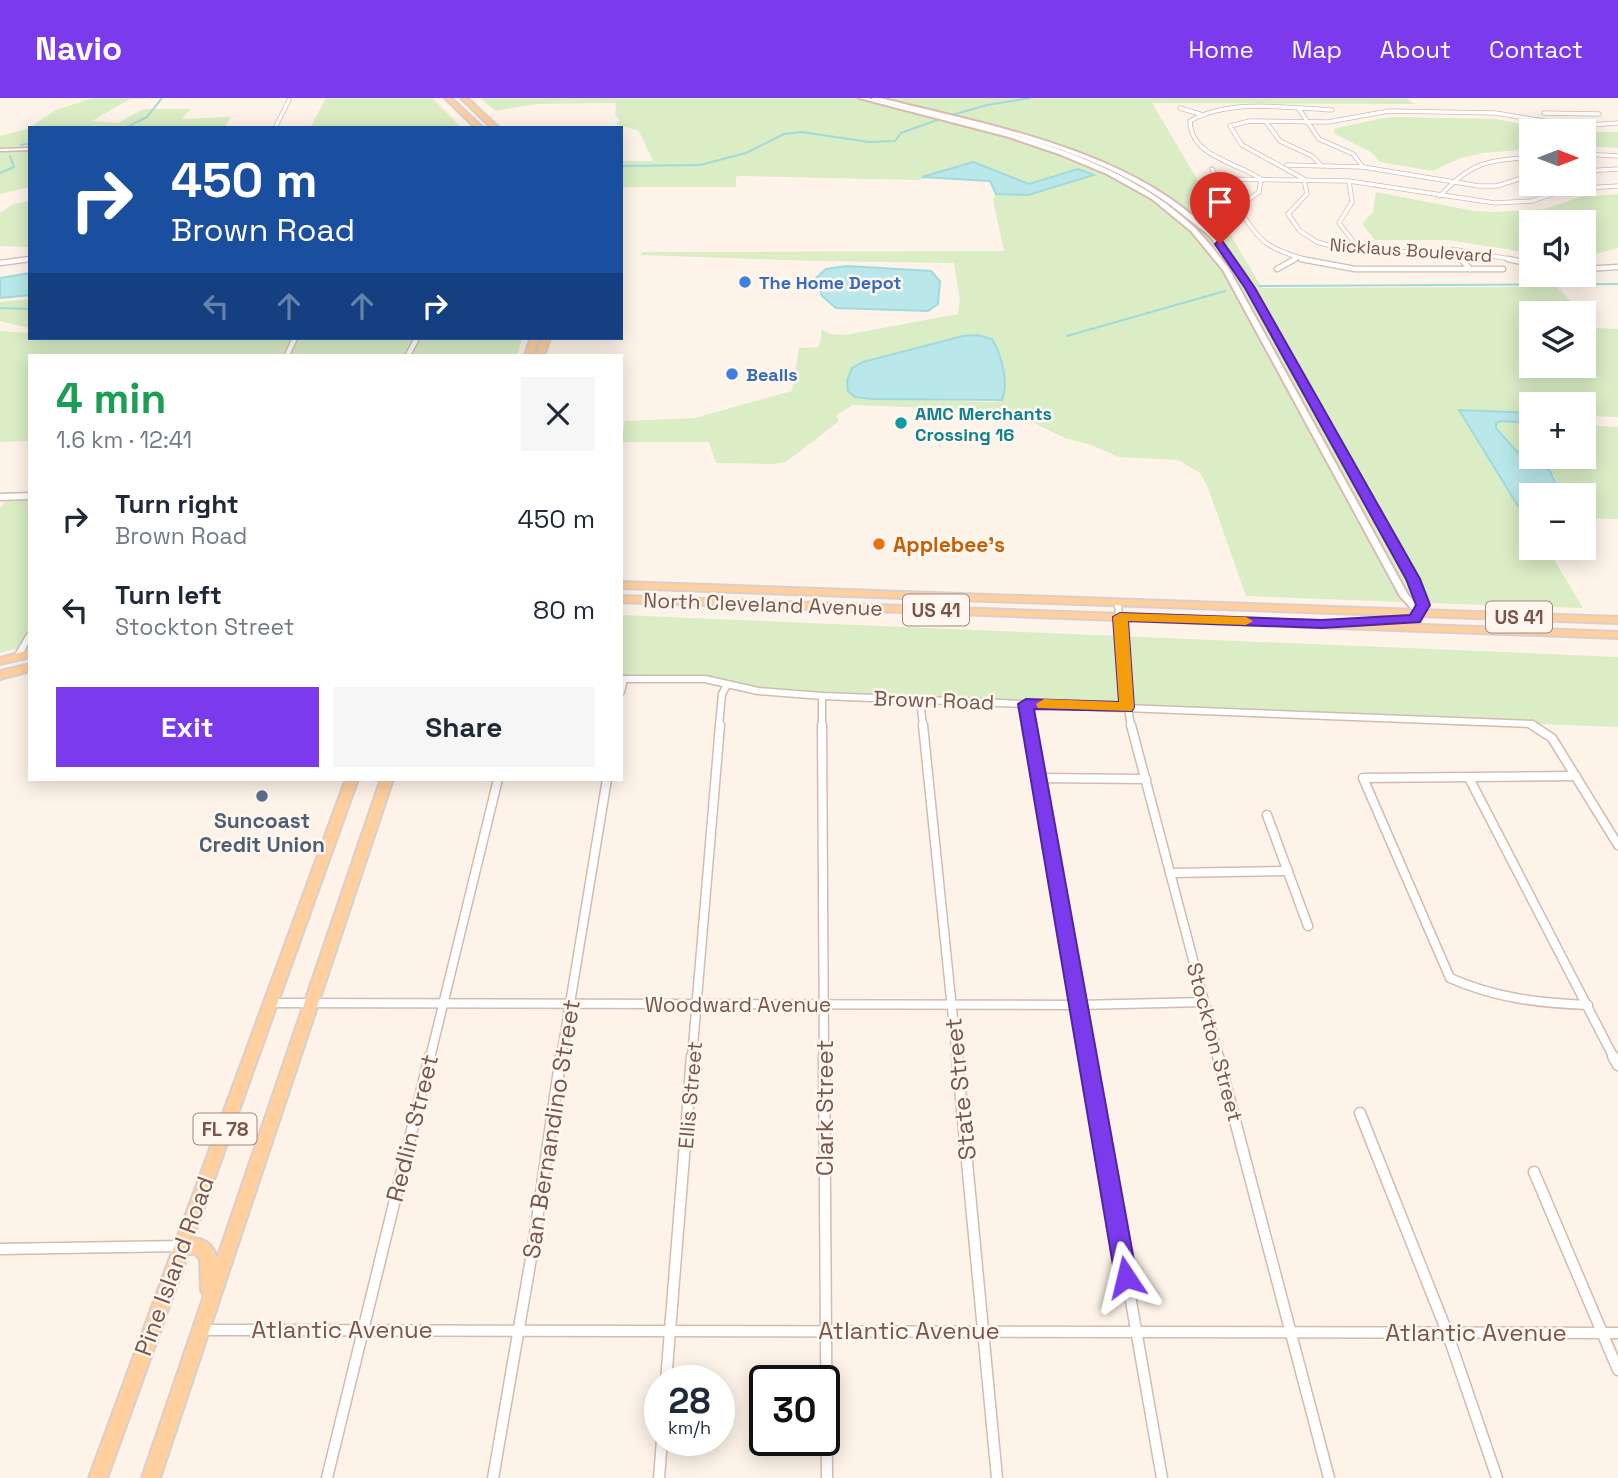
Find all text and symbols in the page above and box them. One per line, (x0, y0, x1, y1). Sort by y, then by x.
text: Navio (35, 28, 122, 70)
text: Home (1188, 34, 1254, 65)
text: Map (1292, 34, 1342, 65)
text: About (1380, 34, 1451, 65)
text: Contact (1489, 34, 1583, 65)
north arrow (1519, 119, 1596, 196)
map controls (1519, 119, 1596, 560)
text: 450 m (171, 149, 318, 211)
icon: right (56, 154, 147, 245)
pin (1190, 172, 1250, 244)
icon: arrive (1201, 183, 1239, 221)
text: Brown Road (171, 210, 355, 250)
button: sound (1519, 210, 1596, 287)
street label: Nicklaus Boulevard (1329, 233, 1493, 267)
place label: The Home Depot (759, 271, 902, 294)
marker: The Home Depot (737, 274, 753, 290)
icon: left (197, 287, 235, 325)
icon: ahead (270, 287, 308, 325)
icon: ahead (343, 287, 381, 325)
icon: right (416, 287, 454, 325)
button: layers (1519, 301, 1596, 378)
place label: Bealls (746, 363, 798, 386)
marker: Bealls (724, 366, 740, 382)
text: 4 min (56, 372, 166, 425)
button: close (521, 377, 595, 451)
button: + (1519, 392, 1596, 469)
place label: AMC Merchants Crossing 16 (915, 402, 1052, 446)
marker: AMC Merchants Crossing 16 (893, 415, 909, 431)
text: 1.6 km · 12:41 (56, 425, 192, 455)
button: − (1519, 483, 1596, 560)
text: Turn right (115, 487, 239, 521)
icon: right (56, 500, 94, 538)
text: 450 m (517, 502, 595, 536)
text: Brown Road (115, 521, 247, 551)
place label: Applebee's (893, 531, 1005, 558)
marker: Applebee's (871, 536, 887, 552)
text: Turn left (115, 578, 222, 612)
street label: North Cleveland Avenue (643, 586, 883, 622)
icon: left (56, 591, 94, 629)
text: 80 m (533, 593, 595, 627)
road number: US 41 (903, 594, 969, 625)
road number: US 41 (1486, 602, 1552, 632)
text: Stockton Street (115, 612, 294, 642)
street label: Brown Road (873, 684, 995, 716)
button: Exit (56, 687, 319, 767)
button: Share (333, 687, 595, 767)
marker: Suncoast Credit Union (254, 788, 270, 804)
place label: Suncoast Credit Union (199, 807, 325, 858)
street label: Stockton Street (1181, 959, 1249, 1125)
street label: Woodward Avenue (645, 991, 831, 1018)
street label: San Bernandino Street (515, 997, 587, 1261)
street label: State Street (937, 1016, 983, 1162)
street label: Ellis Street (672, 1040, 708, 1150)
street label: Clark Street (809, 1040, 840, 1176)
street label: Redlin Street (379, 1051, 445, 1205)
road number: FL 78 (194, 1113, 256, 1144)
street label: Pine Island Road (127, 1172, 221, 1360)
position arrow (1089, 1240, 1163, 1314)
street label: Atlantic Avenue (251, 1314, 433, 1345)
street label: Atlantic Avenue (818, 1315, 1000, 1346)
street label: Atlantic Avenue (1385, 1317, 1567, 1348)
speed limit sign: 30 (749, 1365, 840, 1456)
text: 28 (669, 1379, 710, 1423)
text: km/h (668, 1416, 711, 1439)

